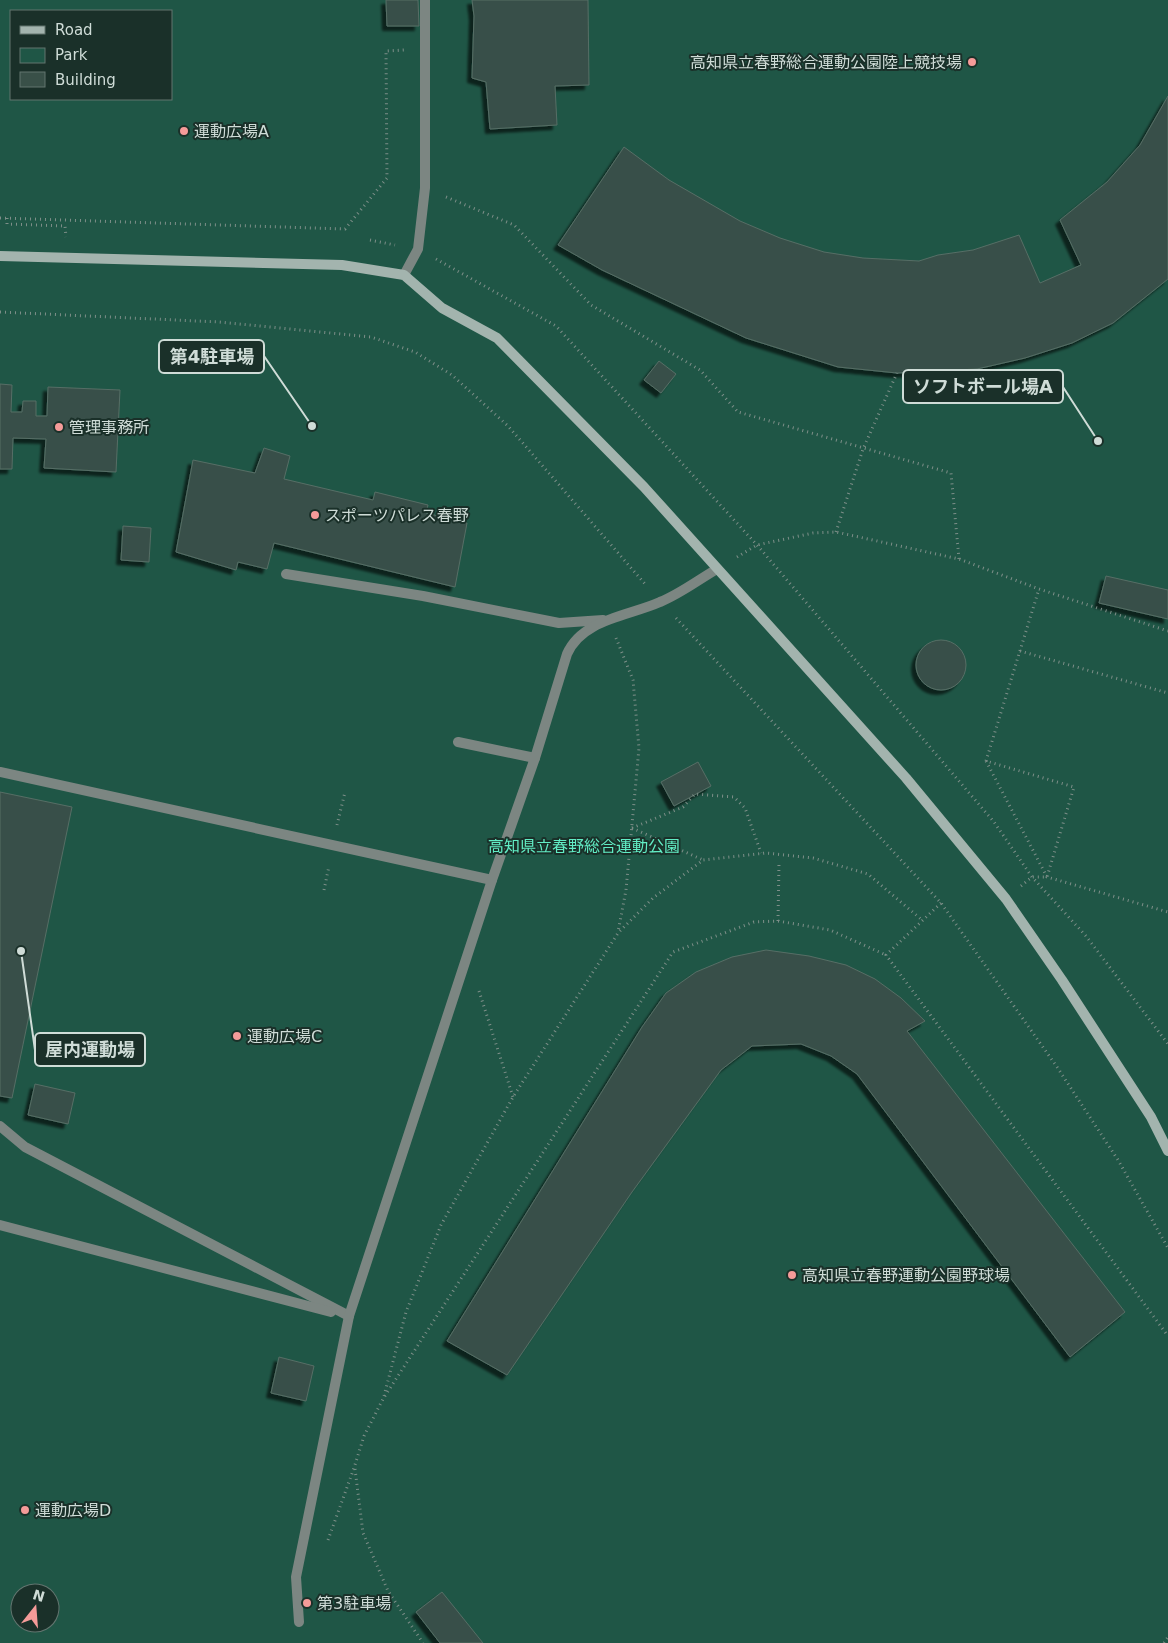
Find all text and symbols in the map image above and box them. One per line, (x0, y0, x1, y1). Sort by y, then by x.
legend (10, 10, 172, 100)
text: Road (55, 21, 93, 39)
text: Park (55, 46, 88, 64)
place label: 高知県立春野総合運動公園陸上競技場 (690, 53, 962, 72)
marker: 高知県立春野総合運動公園陸上競技場 (966, 56, 978, 68)
text: Building (55, 71, 116, 89)
place label: 運動広場A (194, 122, 269, 141)
marker: 運動広場A (178, 125, 190, 137)
callout: 第4駐車場 (159, 340, 264, 373)
text: 第4駐車場 (170, 346, 254, 367)
callout: ソフトボール場A (903, 370, 1063, 403)
text: ソフトボール場A (913, 376, 1053, 397)
place label: 管理事務所 (69, 418, 149, 437)
marker: 管理事務所 (53, 421, 65, 433)
place label: スポーツパレス春野 (325, 506, 469, 525)
marker: スポーツパレス春野 (309, 509, 321, 521)
park label: 高知県立春野総合運動公園 (488, 837, 680, 856)
place label: 運動広場C (247, 1027, 322, 1046)
marker: 運動広場C (231, 1030, 243, 1042)
callout: 屋内運動場 (35, 1033, 145, 1066)
text: 屋内運動場 (45, 1039, 135, 1060)
place label: 高知県立春野運動公園野球場 (802, 1266, 1010, 1285)
marker: 高知県立春野運動公園野球場 (786, 1269, 798, 1281)
place label: 運動広場D (35, 1501, 111, 1520)
marker: 運動広場D (19, 1504, 31, 1516)
north arrow (10, 1583, 60, 1633)
text: N (31, 1586, 47, 1605)
place label: 第3駐車場 (317, 1594, 391, 1613)
marker: 第3駐車場 (301, 1597, 313, 1609)

